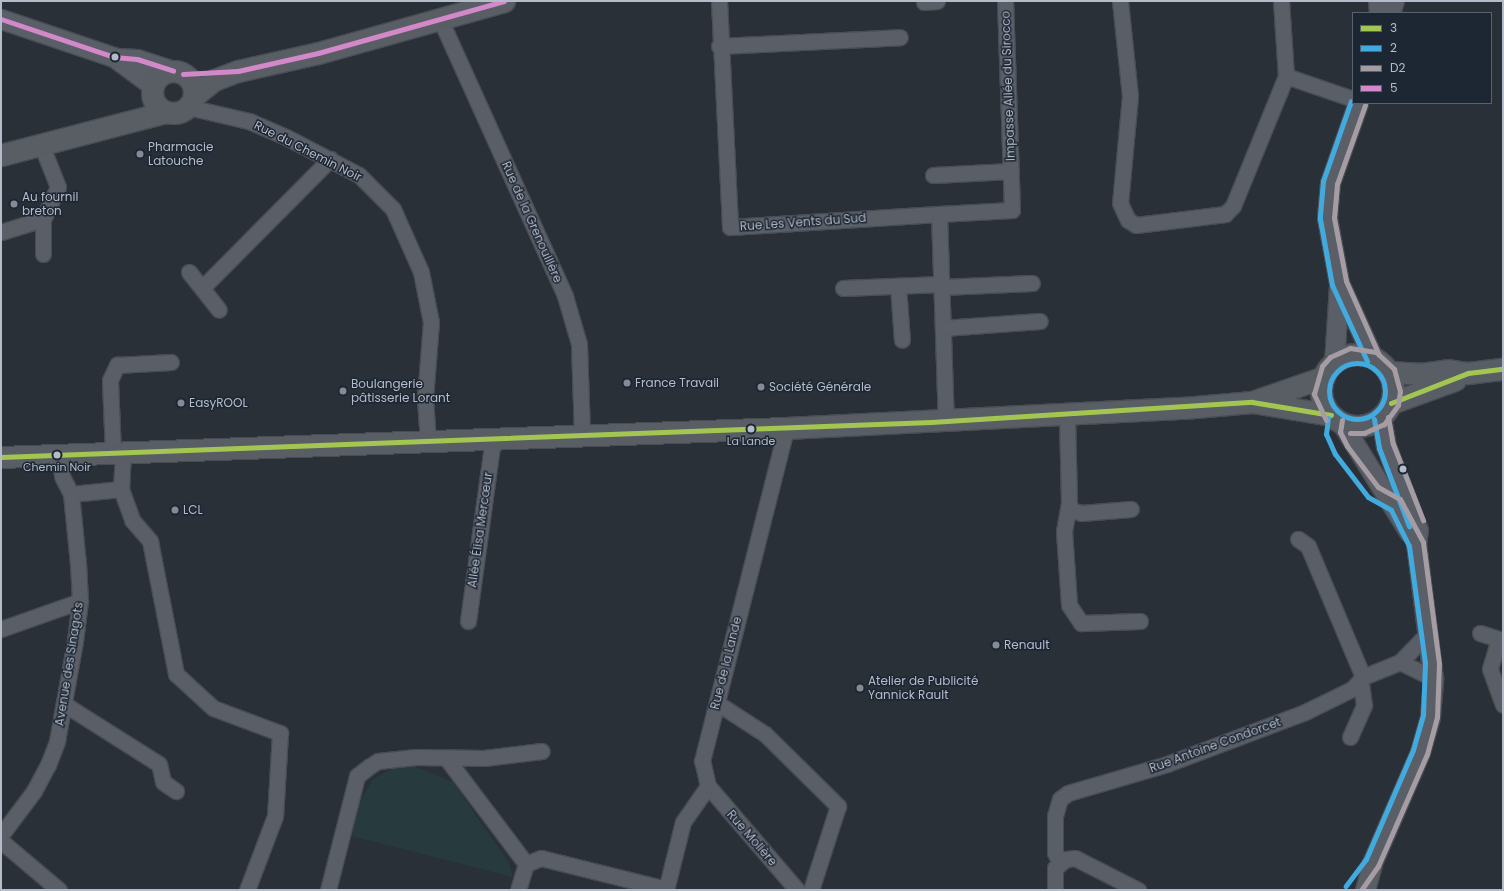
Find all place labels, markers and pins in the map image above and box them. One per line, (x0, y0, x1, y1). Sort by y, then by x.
unlabelled marker (110, 52, 120, 62)
place label: Pharmacie Latouche (148, 140, 213, 168)
marker: Pharmacie Latouche (135, 149, 145, 159)
place label: Au fournil breton (22, 190, 78, 218)
marker: Au fournil breton (9, 199, 19, 209)
place label: France Travail (635, 376, 719, 390)
place label: Boulangerie pâtisserie Lorant (351, 377, 450, 405)
marker: France Travail (622, 378, 632, 388)
place label: Société Générale (769, 380, 871, 394)
marker: Société Générale (756, 382, 766, 392)
marker: Boulangerie pâtisserie Lorant (338, 386, 348, 396)
place label: EasyROOL (189, 396, 248, 410)
marker: EasyROOL (176, 398, 186, 408)
marker: La Lande (746, 424, 756, 434)
place label: La Lande (727, 434, 775, 448)
marker: Chemin Noir (52, 450, 62, 460)
place label: Chemin Noir (23, 460, 91, 474)
unlabelled marker (1398, 464, 1408, 474)
place label: LCL (183, 503, 203, 517)
marker: LCL (170, 505, 180, 515)
place label: Renault (1004, 638, 1050, 652)
marker: Renault (991, 640, 1001, 650)
place label: Atelier de Publicité Yannick Rault (868, 674, 978, 702)
marker: Atelier de Publicité Yannick Rault (855, 683, 865, 693)

